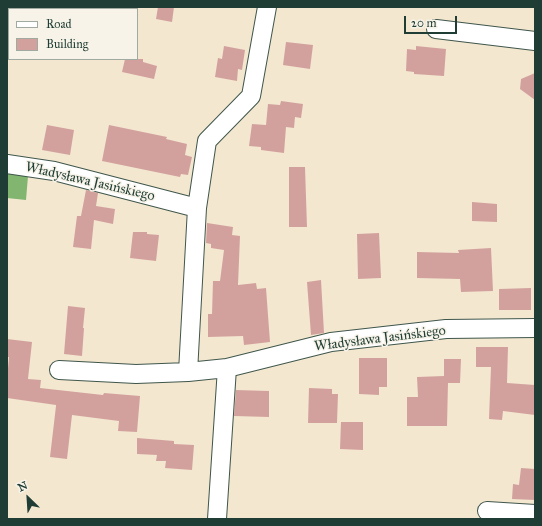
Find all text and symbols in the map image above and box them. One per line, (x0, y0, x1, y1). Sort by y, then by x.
legend (8, 8, 138, 60)
scale bar (406, 8, 459, 34)
text: 20 m (411, 16, 437, 30)
text: Road (46, 17, 72, 31)
text: Building (46, 37, 88, 51)
street label: Władysława Jasińskiego (24, 159, 156, 205)
street label: Władysława Jasińskiego (313, 323, 447, 355)
north arrow (8, 478, 48, 518)
text: N (16, 479, 30, 495)

